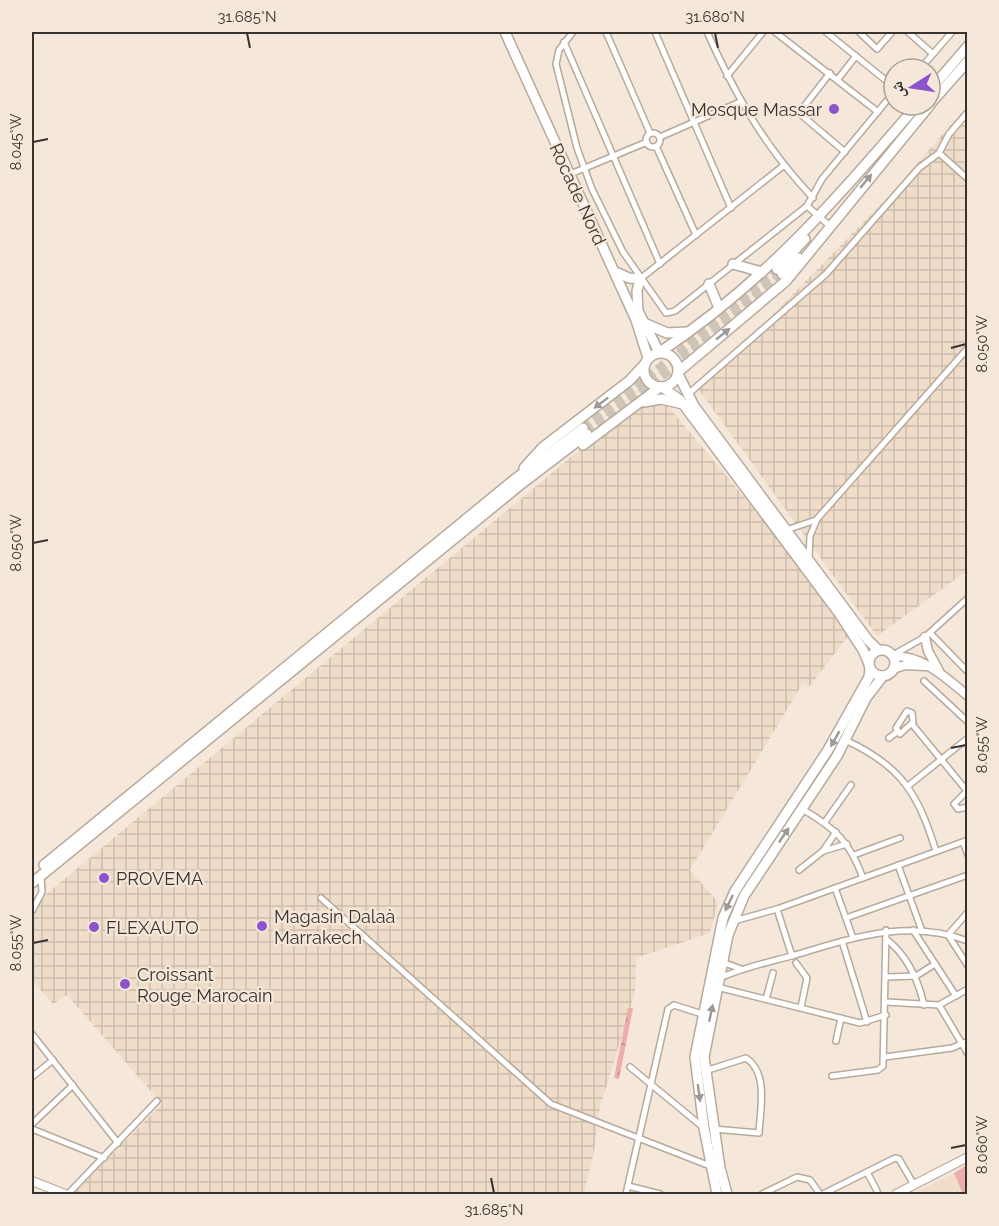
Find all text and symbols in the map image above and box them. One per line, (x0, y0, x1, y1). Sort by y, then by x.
text: 31.685°N (218, 8, 276, 26)
text: 31.680°N (685, 8, 745, 26)
north arrow (882, 57, 942, 117)
text: ش (887, 80, 909, 100)
place label: Mosque Massar (691, 99, 823, 120)
marker: Mosque Massar (827, 102, 841, 116)
text: 8.045°W (7, 113, 25, 170)
street label: Rocade Nord (545, 140, 611, 248)
one-way arrow (859, 173, 872, 188)
text: 8.050°W (973, 315, 991, 373)
one-way arrow (715, 328, 731, 341)
one-way arrow (593, 397, 608, 409)
text: 8.050°W (7, 514, 25, 572)
text: 8.055°W (973, 716, 991, 773)
one-way arrow (829, 731, 840, 747)
one-way arrow (778, 827, 789, 843)
place label: PROVEMA (116, 868, 203, 889)
marker: PROVEMA (97, 871, 111, 885)
one-way arrow (725, 894, 735, 912)
place label: Magasin Dalaà Marrakech (274, 906, 395, 948)
text: 8.055°W (7, 914, 25, 971)
place label: FLEXAUTO (106, 917, 199, 938)
marker: Magasin Dalaà Marrakech (255, 919, 269, 933)
marker: FLEXAUTO (87, 920, 101, 934)
place label: Croissant Rouge Marocain (137, 964, 273, 1006)
marker: Croissant Rouge Marocain (118, 977, 132, 991)
one-way arrow (707, 1003, 717, 1022)
one-way arrow (694, 1084, 704, 1103)
text: 8.060°W (973, 1115, 991, 1174)
text: 31.685°N (465, 1201, 523, 1219)

